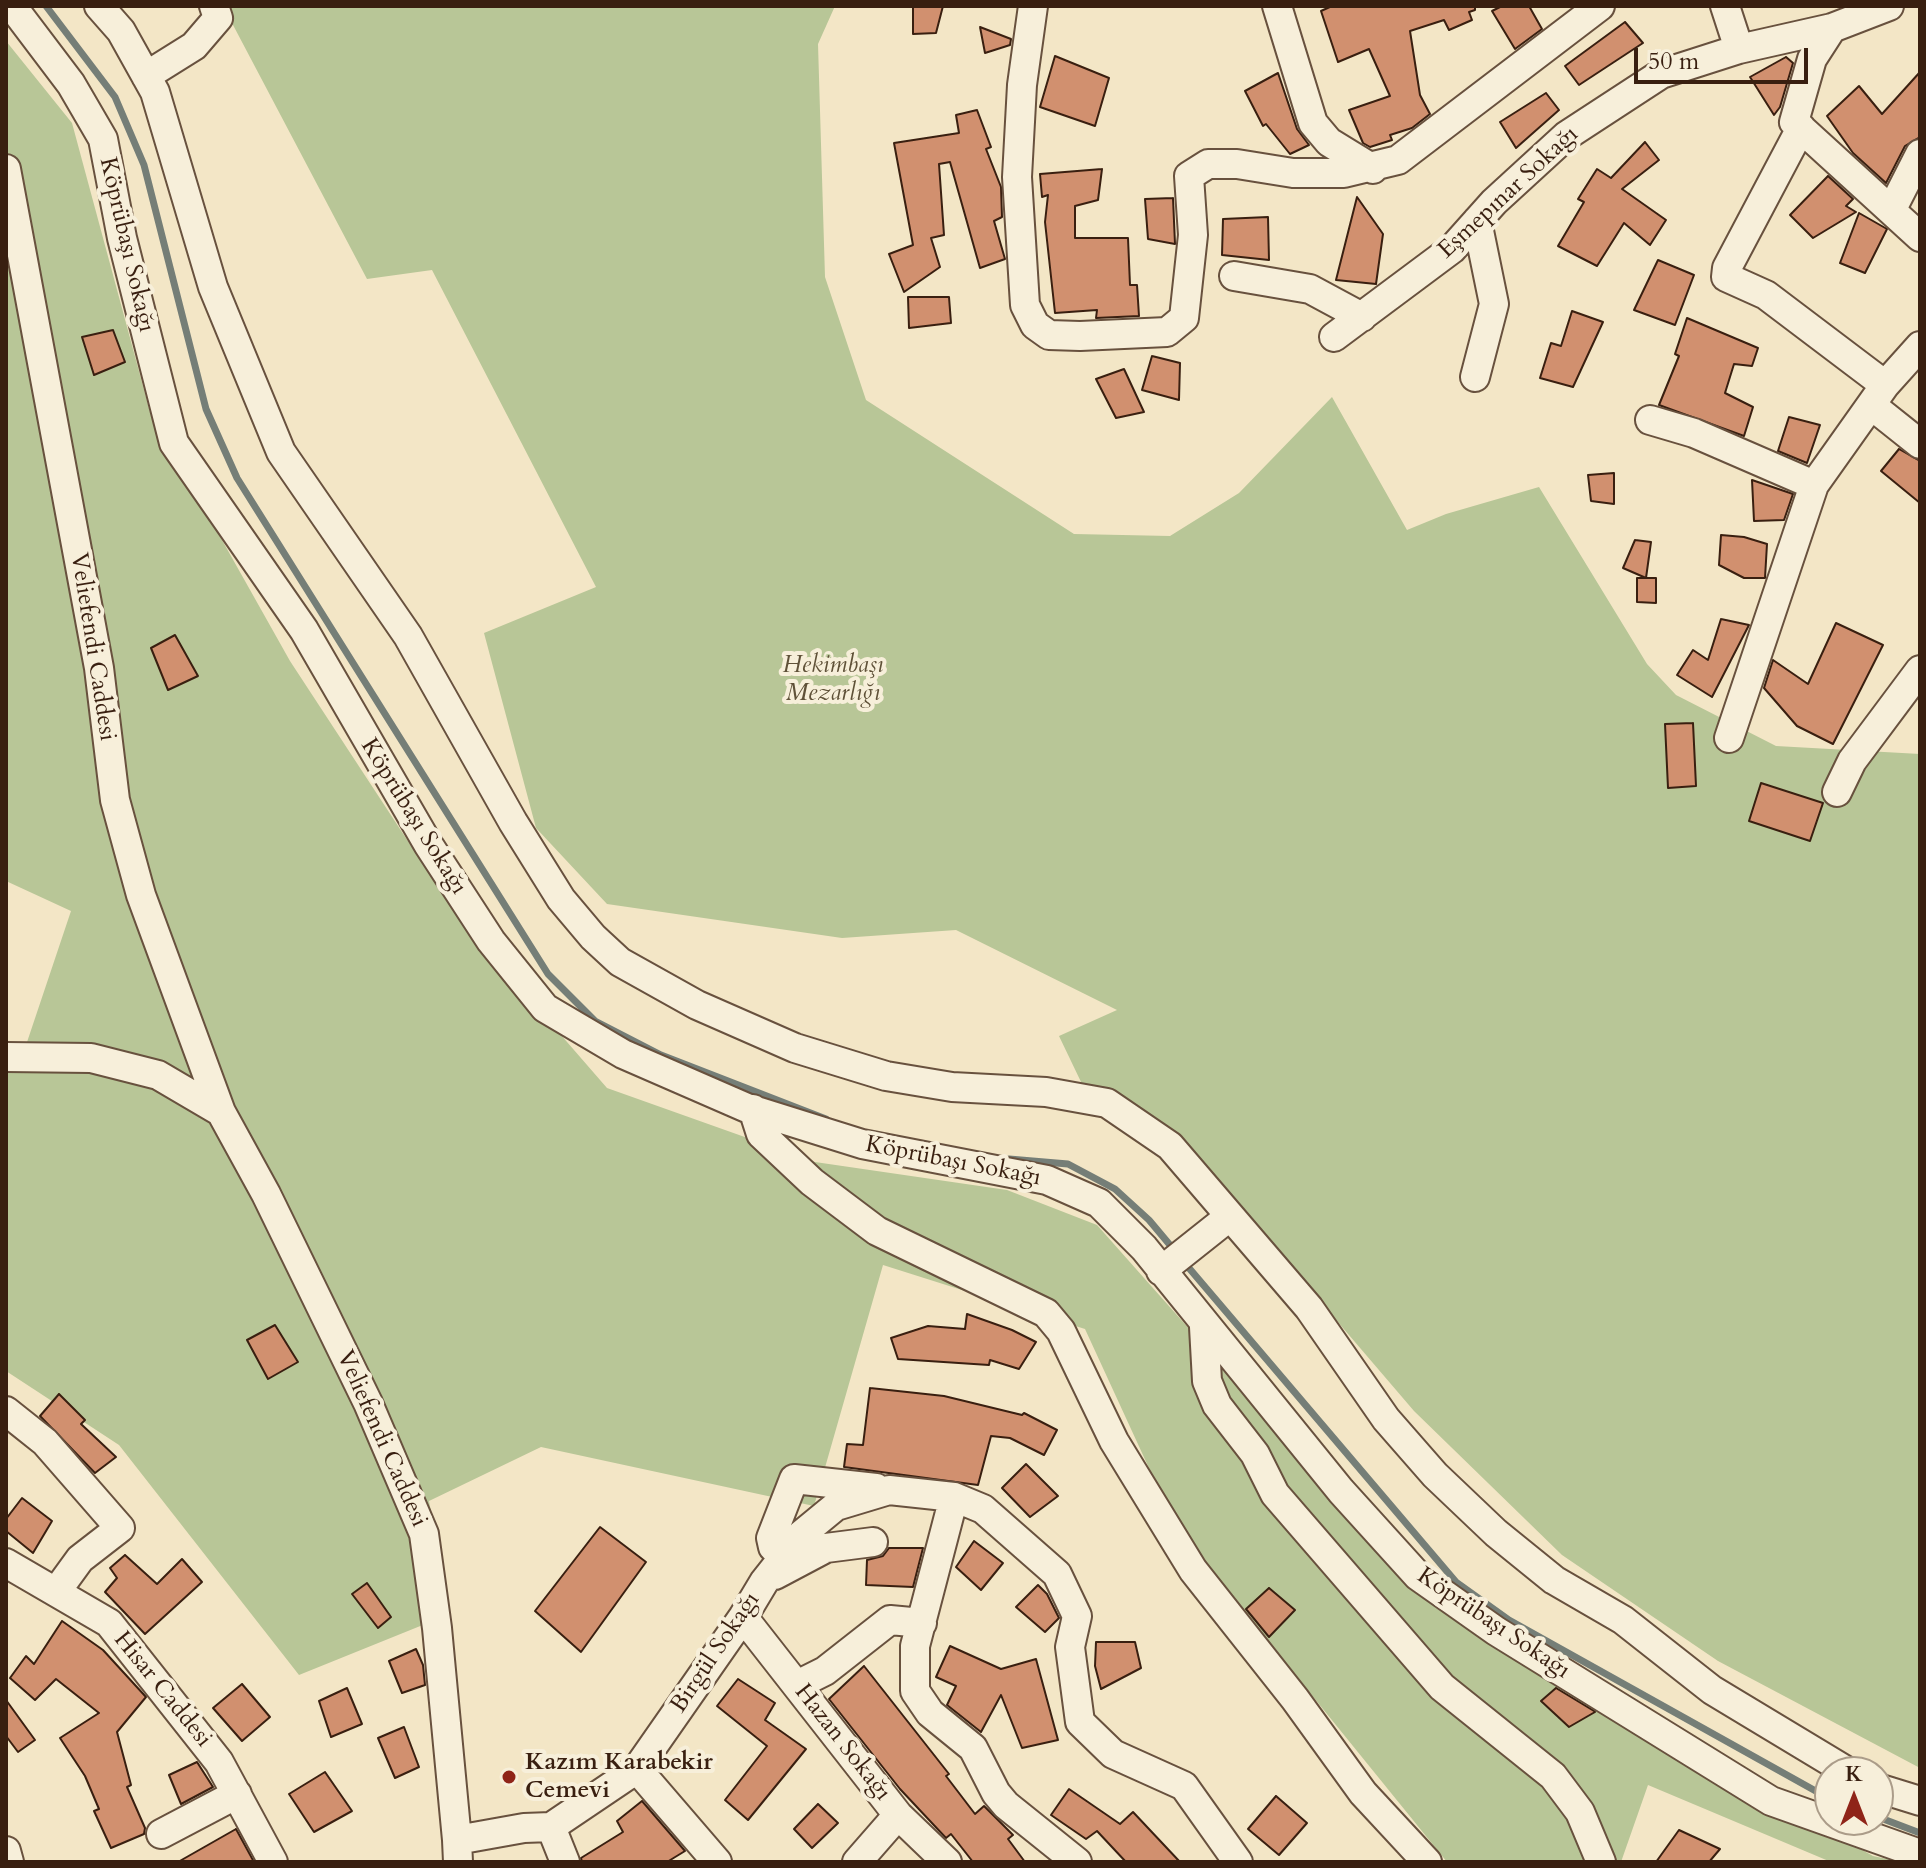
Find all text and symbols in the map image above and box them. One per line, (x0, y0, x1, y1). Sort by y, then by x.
scale bar (1638, 32, 1812, 82)
text: 50 m (1648, 45, 1699, 78)
street label: Eşmepınar Sokağı (1433, 121, 1585, 265)
street label: Köprübaşı Sokağı (92, 155, 160, 335)
street label: Veliefendi Caddesi (63, 551, 121, 743)
park label: Hekimbaşı Mezarlığı (783, 652, 883, 708)
street label: Köprübaşı Sokağı (354, 734, 472, 900)
street label: Köprübaşı Sokağı (863, 1131, 1043, 1193)
street label: Veliefendi Caddesi (329, 1346, 433, 1532)
street label: Köprübaşı Sokağı (1411, 1562, 1575, 1686)
street label: Birgül Sokağı (665, 1587, 767, 1719)
street label: Hisar Caddesi (107, 1626, 217, 1754)
street label: Hazan Sokağı (788, 1679, 896, 1807)
place label: Kazım Karabekir Cemevi (525, 1749, 713, 1805)
north arrow (1814, 1756, 1894, 1836)
text: K (1845, 1759, 1863, 1789)
marker: Kazım Karabekir Cemevi (500, 1768, 518, 1786)

